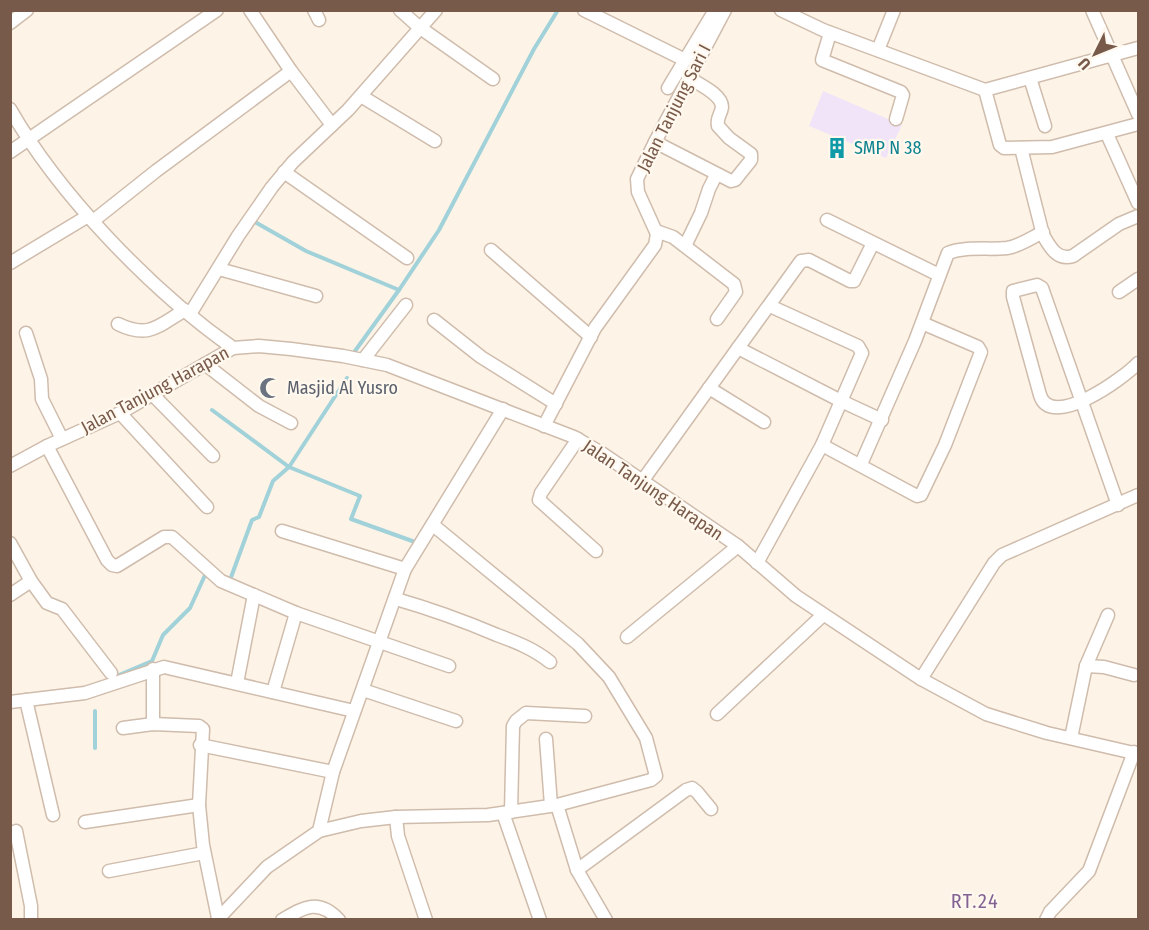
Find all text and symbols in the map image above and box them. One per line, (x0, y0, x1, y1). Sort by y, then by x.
north arrow (1065, 24, 1125, 84)
street label: Jalan Tanjung Sari I (632, 41, 716, 175)
text: U (1074, 54, 1095, 74)
building icon: SMP N 38 (825, 136, 849, 160)
place label: SMP N 38 (854, 137, 921, 159)
street label: Jalan Tanjung Harapan (77, 342, 233, 438)
mosque icon: Masjid Al Yusro (258, 376, 282, 400)
place label: Masjid Al Yusro (287, 377, 398, 399)
street label: Jalan Tanjung Harapan (579, 435, 727, 545)
district label: RT.24 (951, 889, 999, 913)

